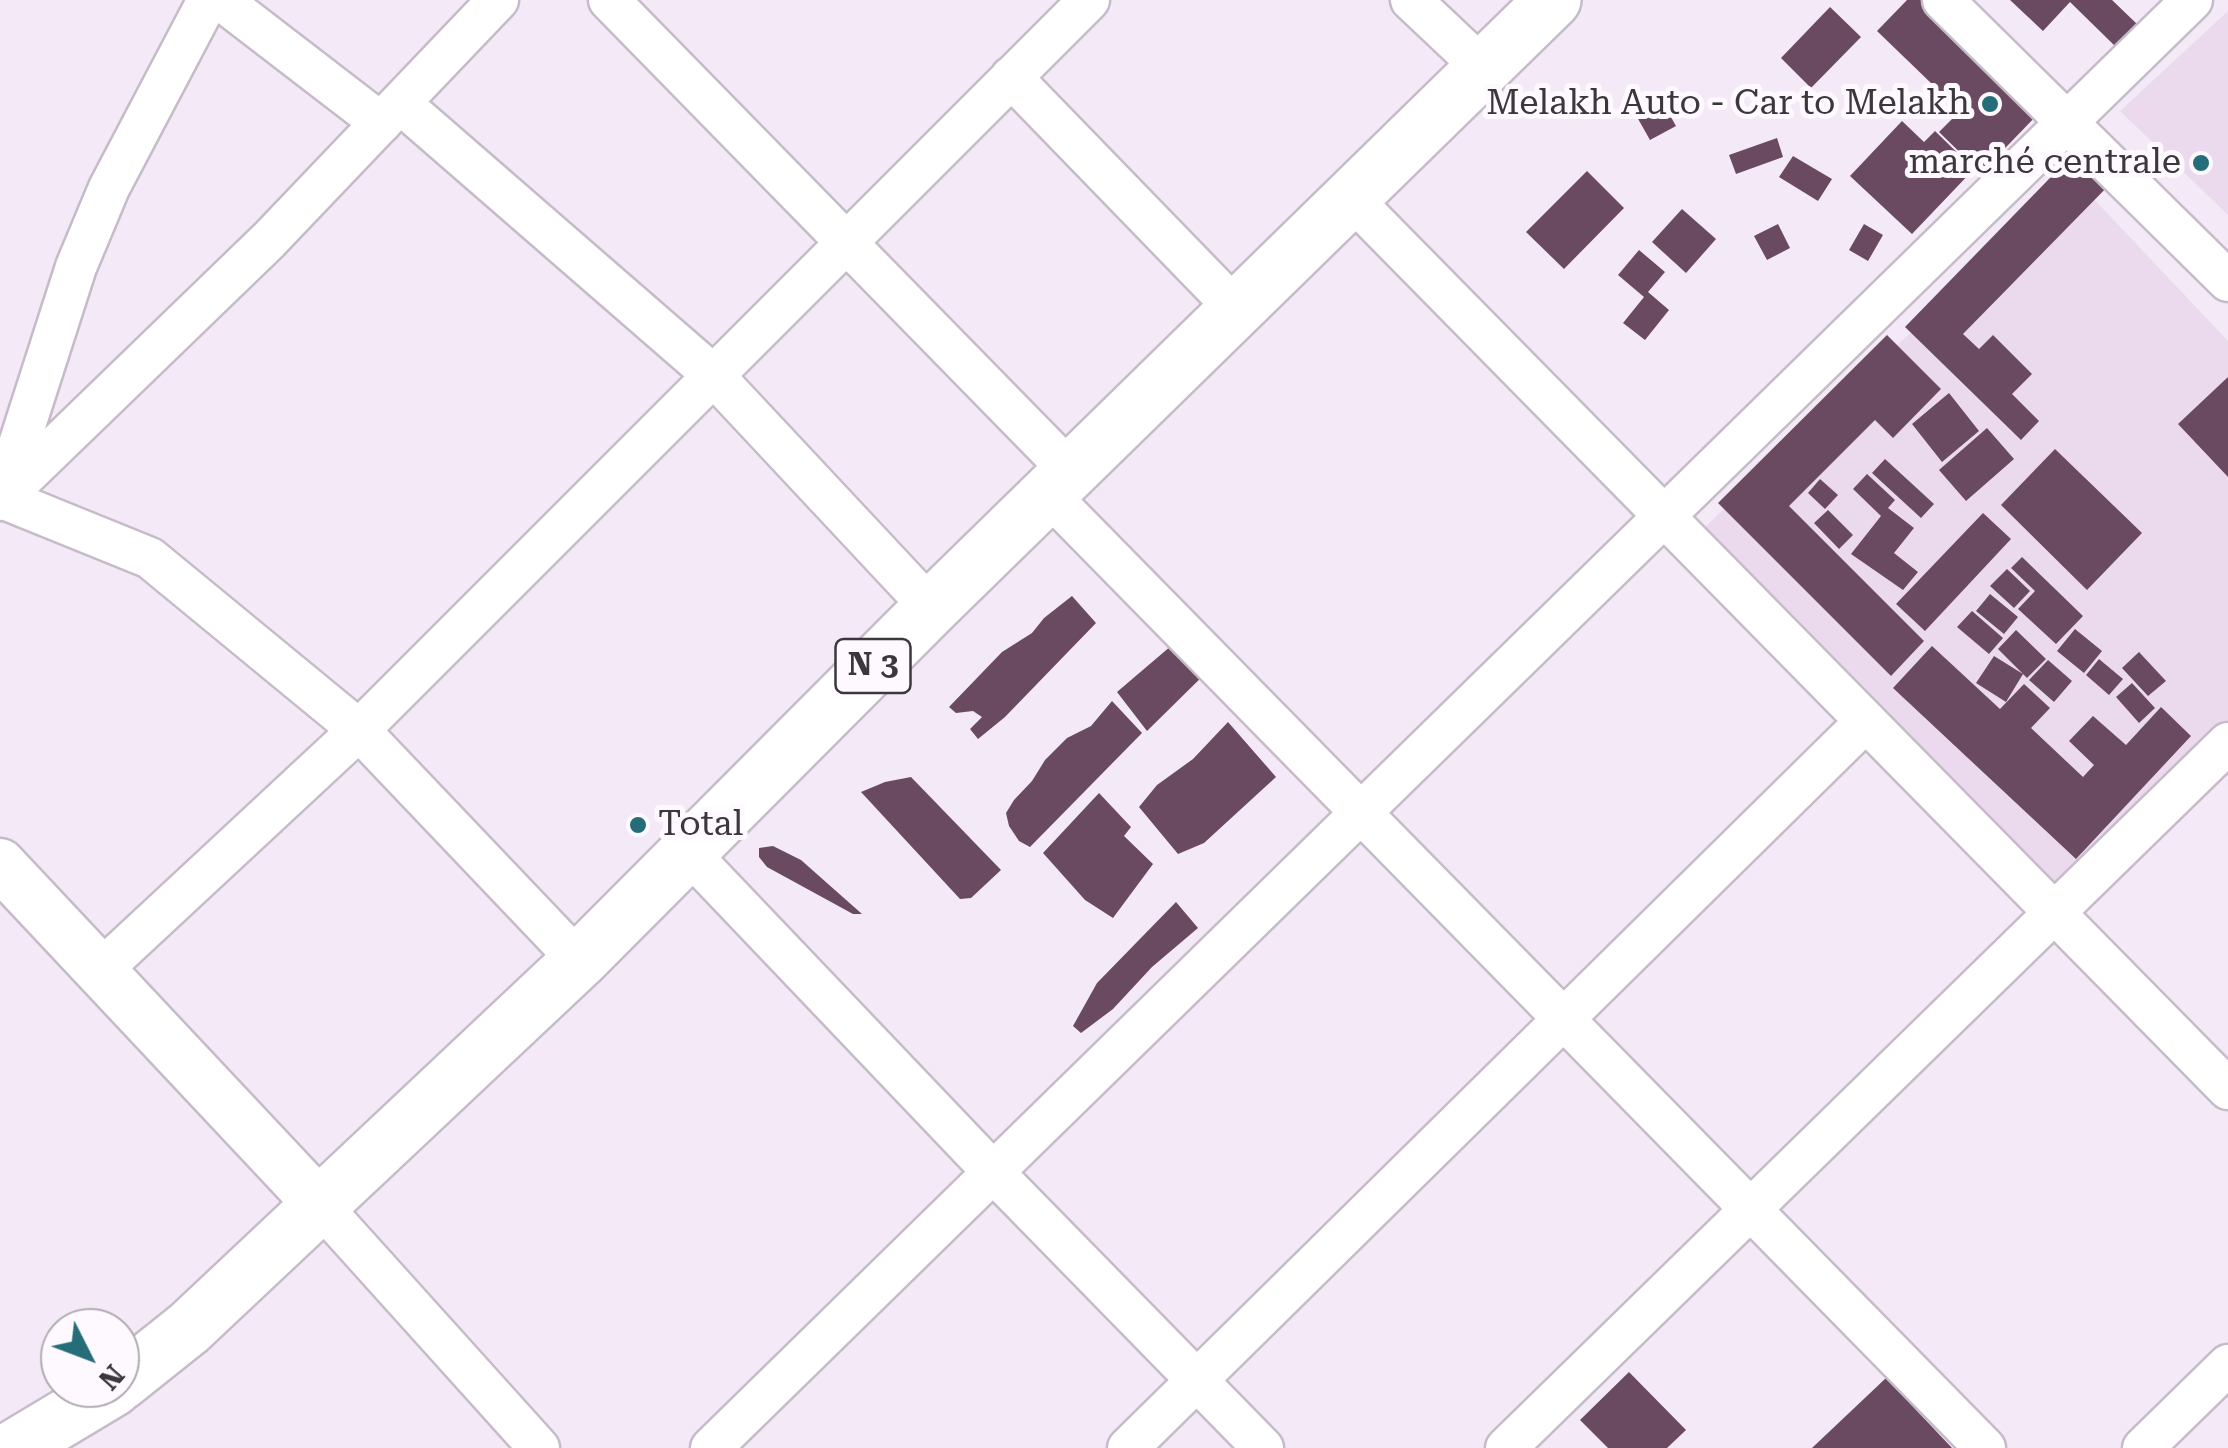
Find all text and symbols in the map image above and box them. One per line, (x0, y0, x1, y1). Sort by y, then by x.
place label: Melakh Auto - Car to Melakh (1486, 83, 1970, 125)
marker: Melakh Auto - Car to Melakh (1979, 93, 2001, 115)
place label: marché centrale (1908, 142, 2181, 184)
marker: marché centrale (2190, 152, 2212, 174)
road number: N 3 (836, 639, 910, 693)
place label: Total (658, 804, 743, 846)
marker: Total (627, 814, 649, 836)
north arrow (40, 1308, 140, 1408)
text: N (92, 1358, 131, 1396)

